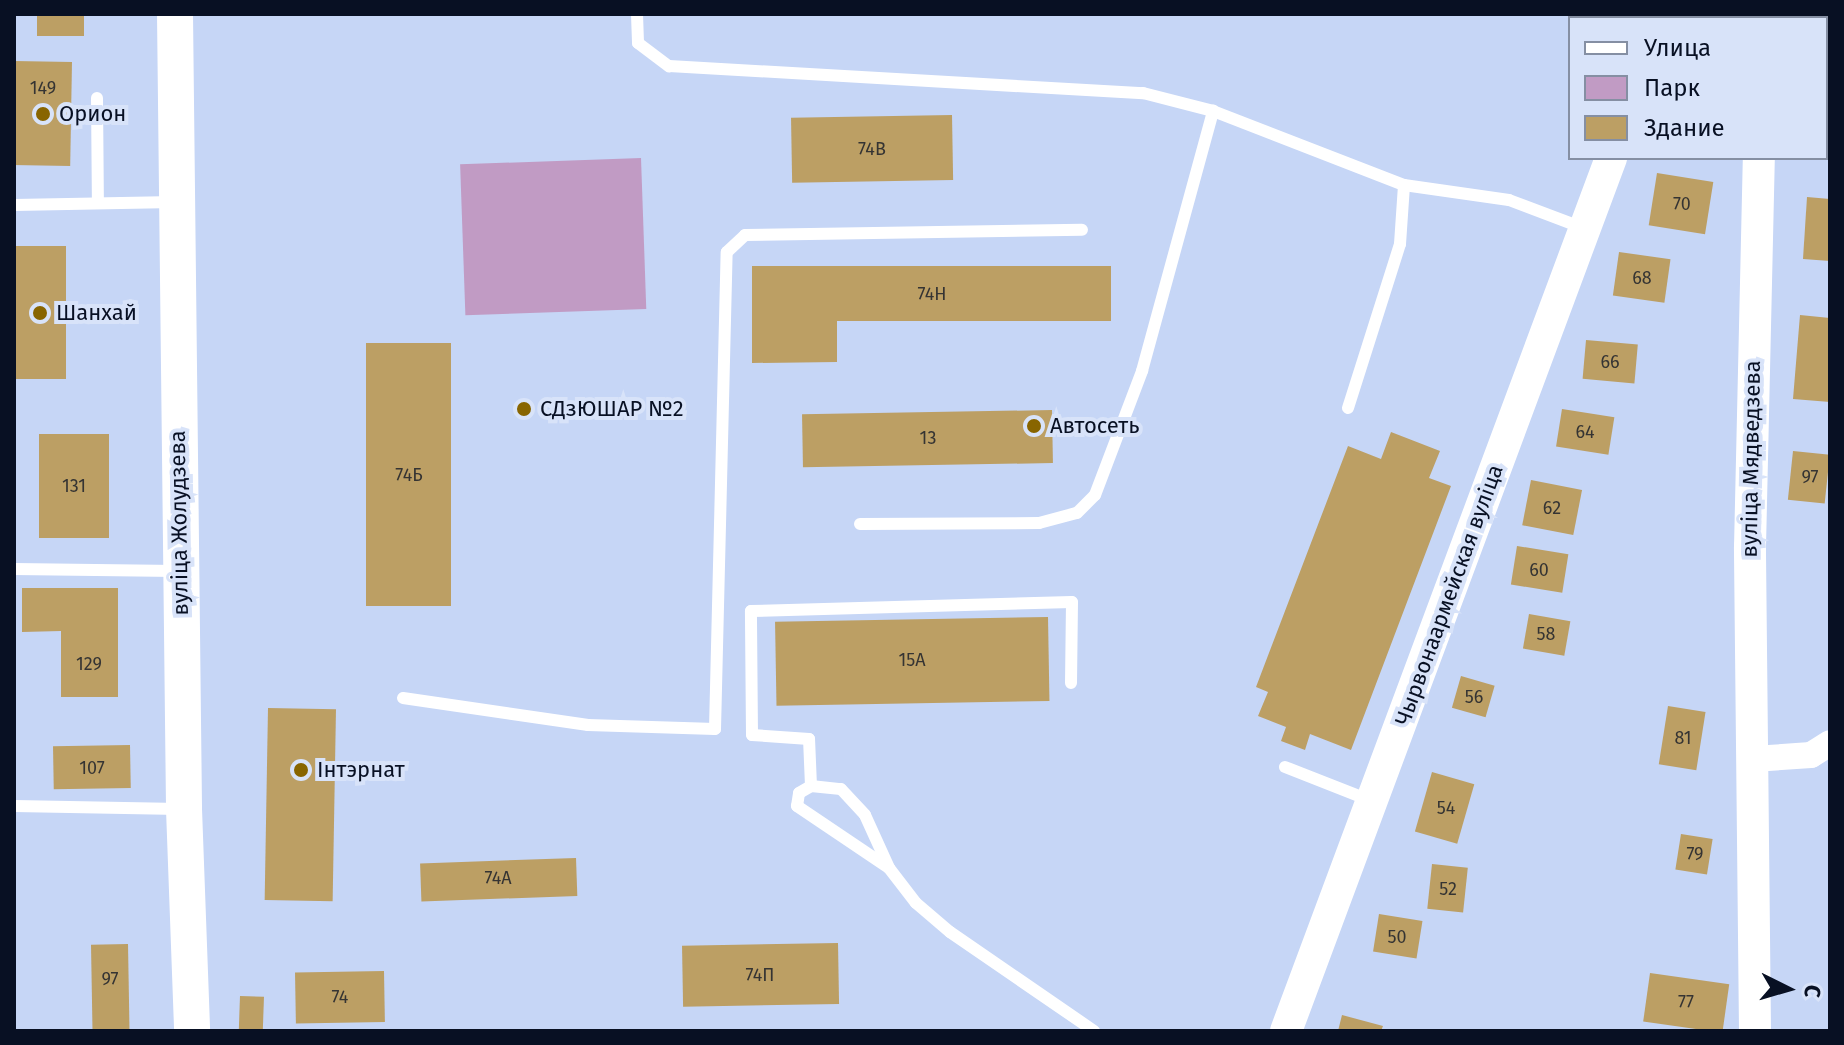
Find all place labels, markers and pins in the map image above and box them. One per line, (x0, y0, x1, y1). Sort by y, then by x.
place label: Орион (59, 101, 126, 127)
marker: Орион (34, 105, 52, 123)
place label: Шанхай (56, 300, 137, 326)
marker: Шанхай (31, 304, 49, 322)
place label: СДзЮШАР №2 (540, 396, 684, 422)
marker: СДзЮШАР №2 (515, 400, 533, 418)
place label: Автосеть (1050, 413, 1140, 439)
marker: Автосеть (1025, 417, 1043, 435)
place label: Інтэрнат (317, 757, 405, 783)
marker: Інтэрнат (292, 761, 310, 779)

